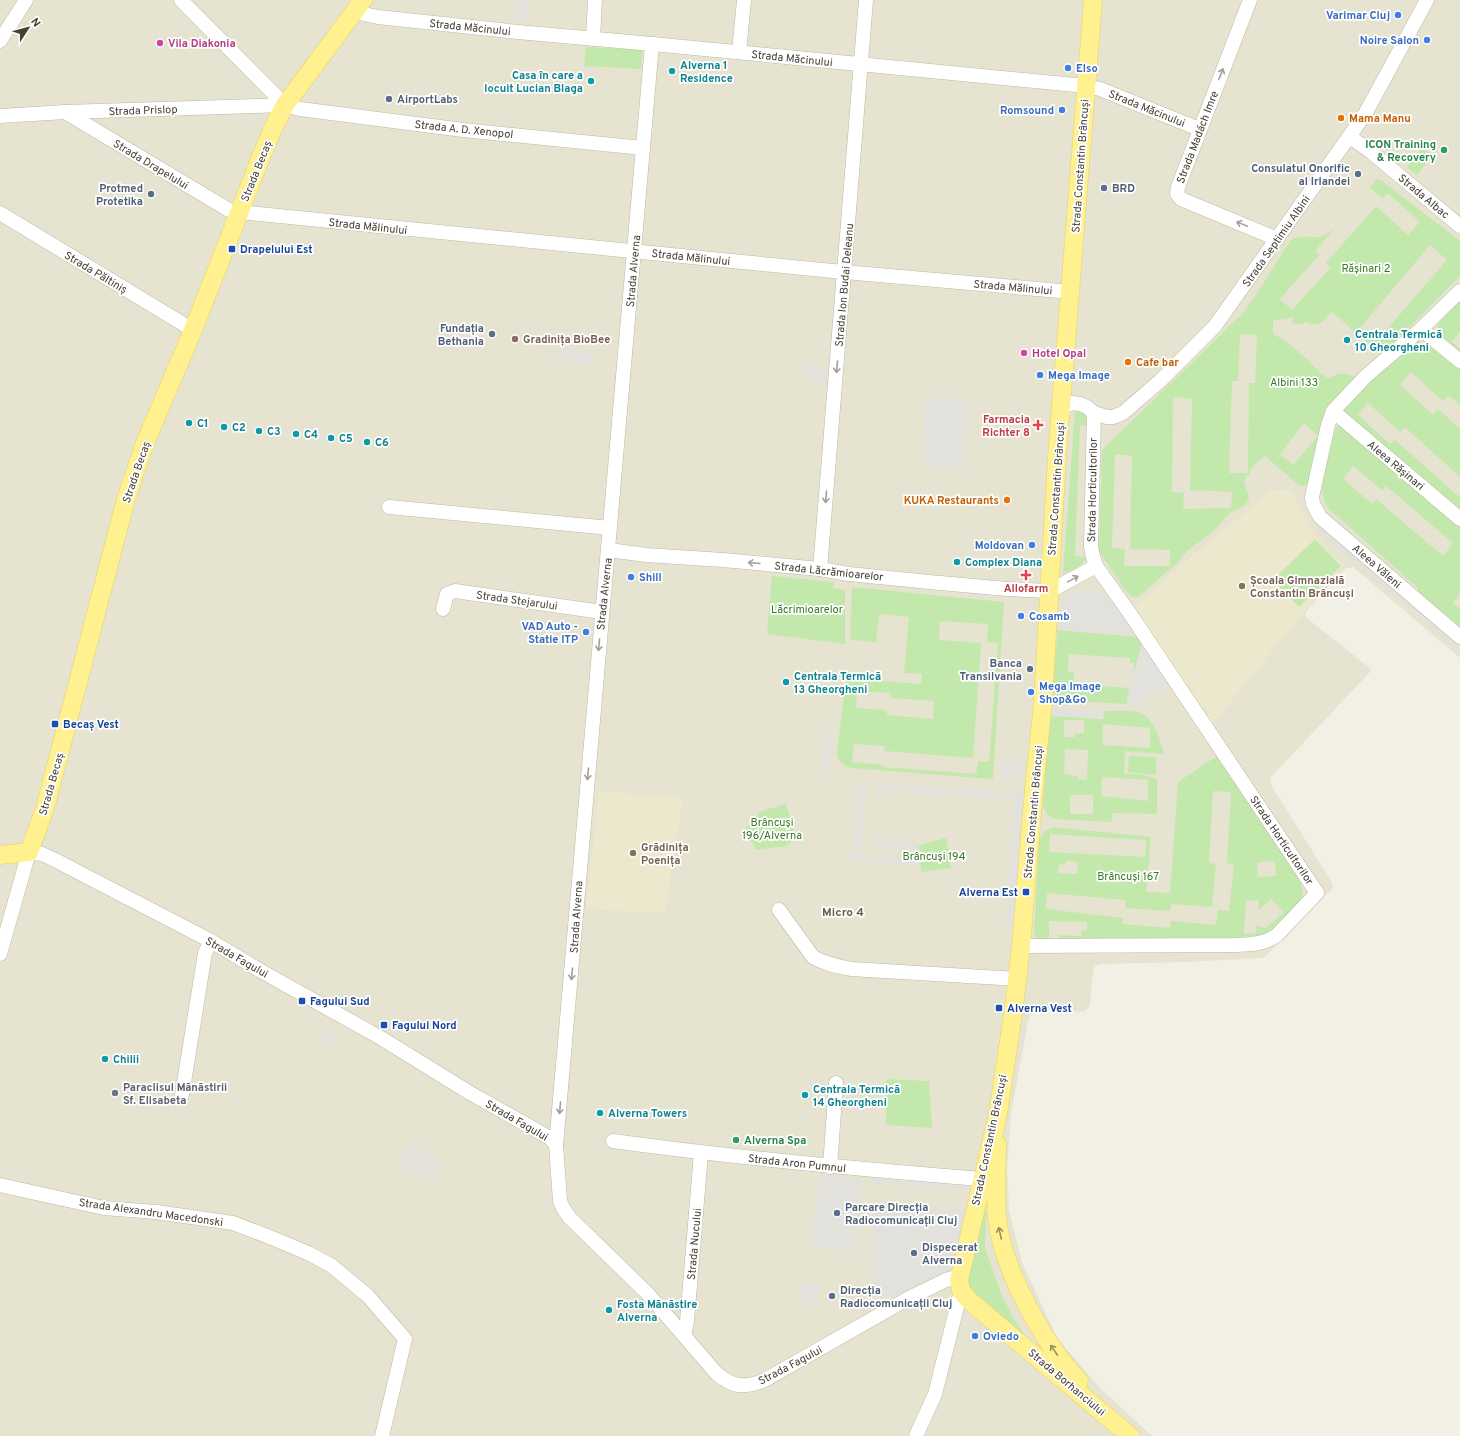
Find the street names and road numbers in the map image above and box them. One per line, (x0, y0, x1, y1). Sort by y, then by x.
street label: Strada Măcinului (429, 17, 511, 39)
street label: Strada Măcinului (751, 48, 833, 70)
street label: Strada Măcinului (1106, 87, 1187, 131)
street label: Strada Madách Imre (1174, 89, 1222, 186)
street label: Strada Constantin Brâncuși (1069, 99, 1093, 233)
street label: Strada Prislop (108, 103, 178, 119)
street label: Strada A. D. Xenopol (414, 118, 514, 142)
street label: Strada Drapelului (110, 137, 191, 193)
street label: Strada Becaș (238, 139, 276, 204)
street label: Strada Albac (1395, 171, 1452, 222)
street label: Strada Septimiu Albini (1240, 193, 1314, 290)
street label: Strada Mălinului (328, 216, 408, 238)
street label: Strada Ion Budai Deleanu (833, 223, 857, 347)
street label: Strada Alverna (624, 234, 644, 308)
street label: Strada Mălinului (651, 247, 731, 269)
street label: Strada Păltiniș (61, 249, 130, 297)
street label: Strada Mălinului (973, 278, 1053, 298)
street label: Strada Constantin Brâncuși (1045, 422, 1069, 556)
street label: Strada Horticultorilor (1085, 437, 1101, 542)
street label: Aleea Rășinari (1364, 438, 1427, 494)
street label: Strada Becaș (120, 440, 154, 505)
street label: Aleea Văleni (1349, 542, 1404, 592)
street label: Strada Alverna (594, 557, 616, 631)
street label: Strada Lăcrămioarelor (774, 559, 885, 585)
street label: Strada Stejarului (475, 588, 559, 614)
street label: Strada Constantin Brâncuși (1021, 745, 1047, 879)
street label: Strada Becaș (36, 751, 68, 817)
street label: Strada Horticultorilor (1246, 793, 1317, 888)
street label: Strada Alverna (567, 880, 587, 954)
street label: Strada Fagului (203, 934, 270, 981)
street label: Strada Constantin Brâncuși (969, 1073, 1011, 1207)
street label: Strada Fagului (483, 1097, 550, 1144)
street label: Strada Aron Pumnul (747, 1152, 847, 1176)
street label: Strada Alexandru Macedonski (78, 1196, 224, 1230)
street label: Strada Nucului (685, 1208, 705, 1281)
street label: Strada Fagului (756, 1343, 825, 1389)
street label: Strada Borhanciului (1025, 1346, 1108, 1419)

